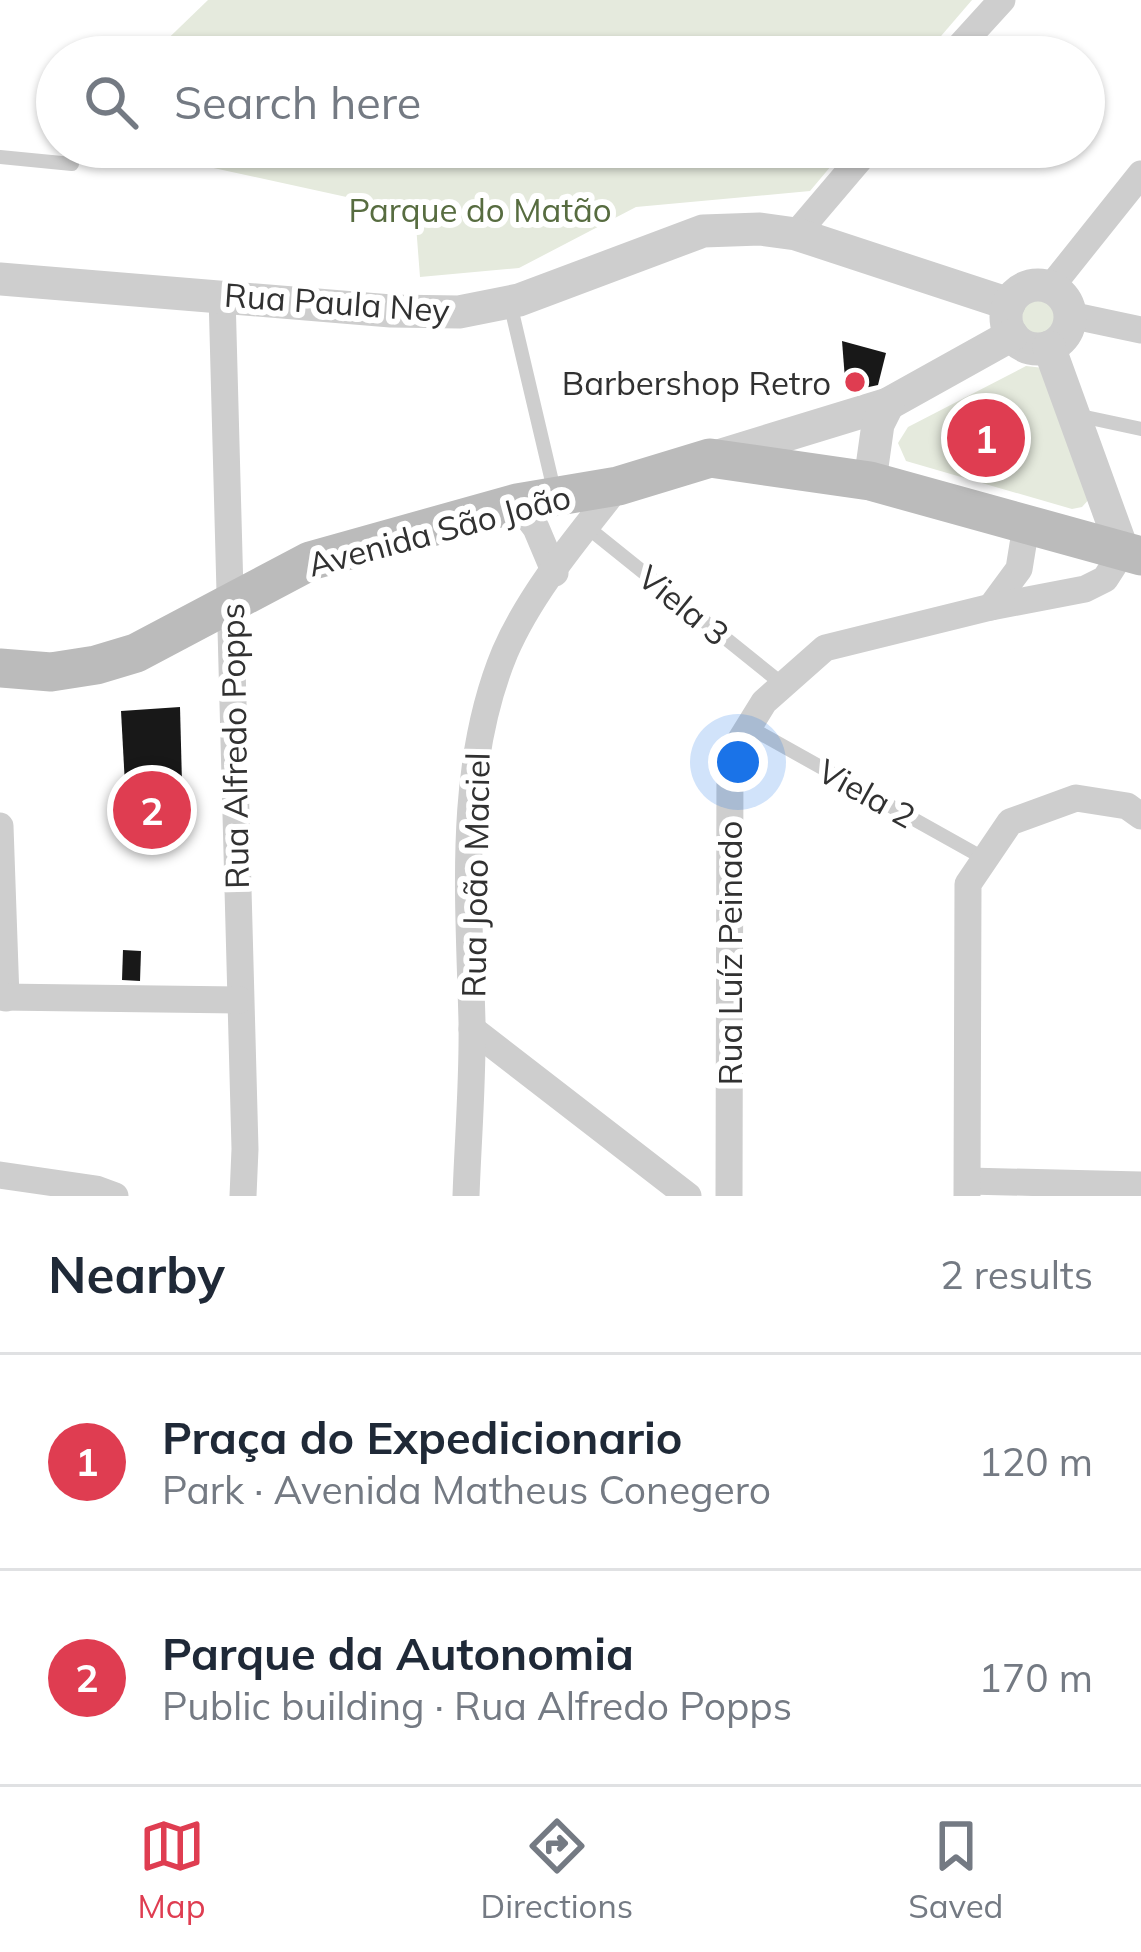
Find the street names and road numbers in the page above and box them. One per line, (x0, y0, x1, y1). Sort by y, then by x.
street label: Rua Paula Ney (223, 274, 452, 330)
street label: Avenida São João (303, 475, 575, 585)
street label: Viela 3 (630, 556, 738, 654)
street label: Rua Alfredo Popps (211, 603, 257, 889)
street label: Viela 2 (811, 750, 923, 836)
street label: Rua João Maciel (452, 752, 498, 998)
street label: Rua Luíz Peinado (709, 821, 750, 1085)

